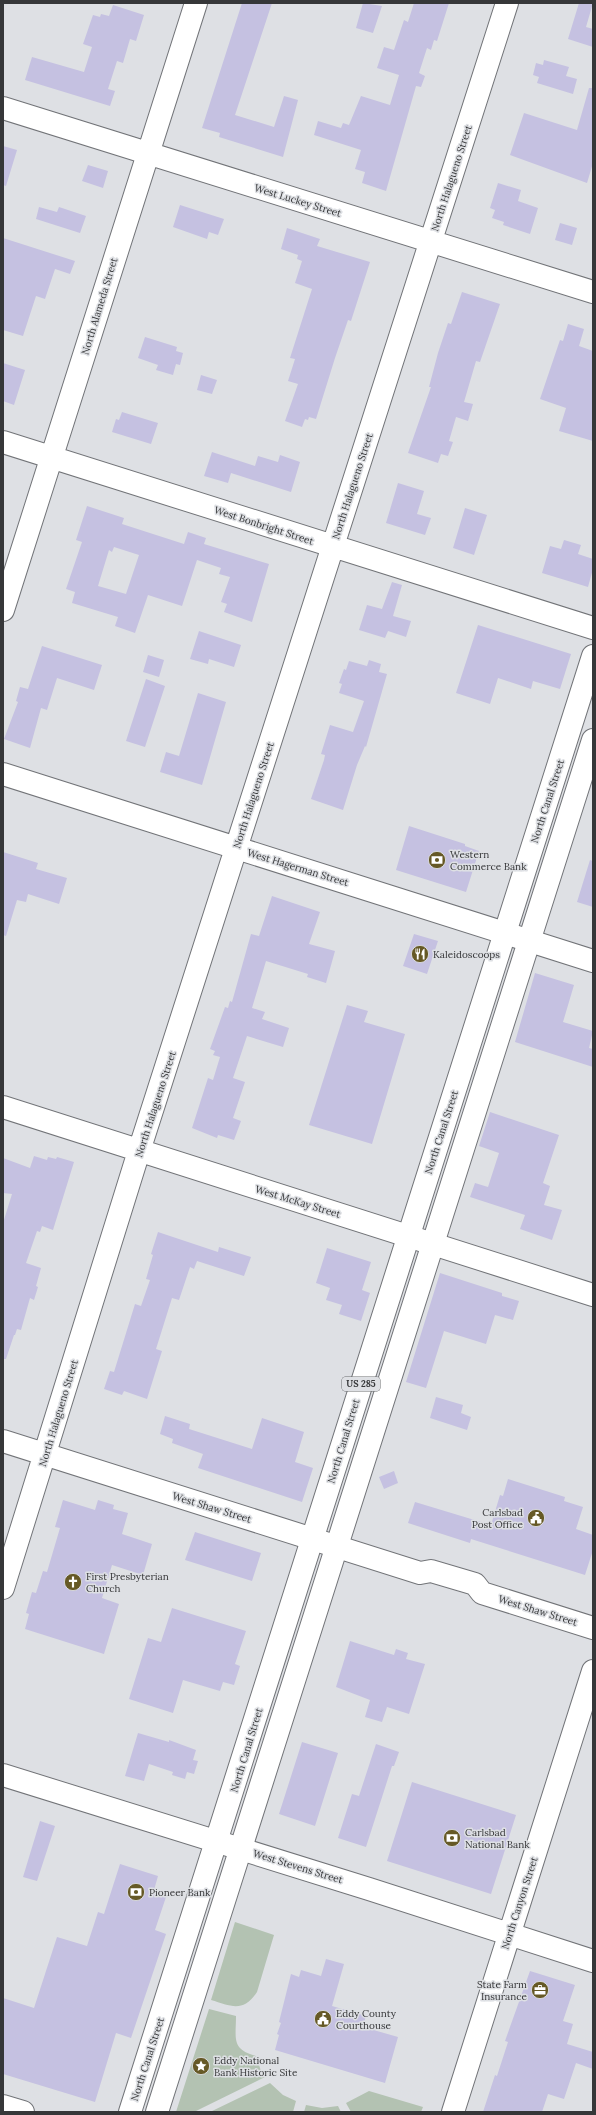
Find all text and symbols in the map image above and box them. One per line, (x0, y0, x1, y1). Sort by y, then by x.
street label: North Halagueno Street (428, 123, 475, 233)
street label: West Luckey Street (253, 181, 343, 220)
street label: North Alameda Street (79, 256, 120, 356)
street label: North Halagueno Street (329, 431, 376, 541)
street label: West Bonbright Street (213, 503, 315, 548)
street label: North Halagueno Street (230, 740, 277, 850)
street label: North Canal Street (528, 757, 567, 845)
street label: West Hagerman Street (246, 846, 350, 889)
place label: Western Commerce Bank (450, 848, 527, 873)
bank icon: Western Commerce Bank (427, 850, 447, 870)
restaurant icon: Kaleidoscoops (410, 944, 430, 964)
place label: Kaleidoscoops (433, 948, 500, 961)
street label: North Halagueno Street (132, 1049, 179, 1159)
street label: North Canal Street (422, 1088, 461, 1176)
street label: West McKay Street (254, 1182, 342, 1221)
street label: North Halagueno Street (36, 1358, 81, 1468)
road number: US 285 (342, 1377, 380, 1391)
street label: North Canal Street (324, 1397, 362, 1485)
street label: West Shaw Street (171, 1489, 253, 1526)
place label: Carlsbad Post Office (472, 1506, 524, 1531)
public building icon: Carlsbad Post Office (526, 1508, 546, 1528)
place label: First Presbyterian Church (86, 1570, 169, 1595)
church icon: First Presbyterian Church (63, 1572, 83, 1592)
street label: West Shaw Street (497, 1592, 579, 1629)
street label: North Canal Street (227, 1706, 265, 1794)
place label: Carlsbad National Bank (465, 1826, 530, 1851)
bank icon: Carlsbad National Bank (442, 1828, 462, 1848)
street label: West Stevens Street (251, 1847, 344, 1886)
street label: North Canyon Street (498, 1855, 541, 1951)
bank icon: Pioneer Bank (126, 1882, 146, 1902)
place label: Pioneer Bank (149, 1886, 211, 1899)
place label: State Farm Insurance (477, 1978, 528, 2003)
office icon: State Farm Insurance (530, 1980, 550, 2000)
place label: Eddy County Courthouse (336, 2007, 397, 2032)
public building icon: Eddy County Courthouse (313, 2009, 333, 2029)
street label: North Canal Street (128, 2015, 167, 2103)
place label: Eddy National Bank Historic Site (214, 2054, 298, 2079)
place icon: Eddy National Bank Historic Site (191, 2056, 211, 2076)

